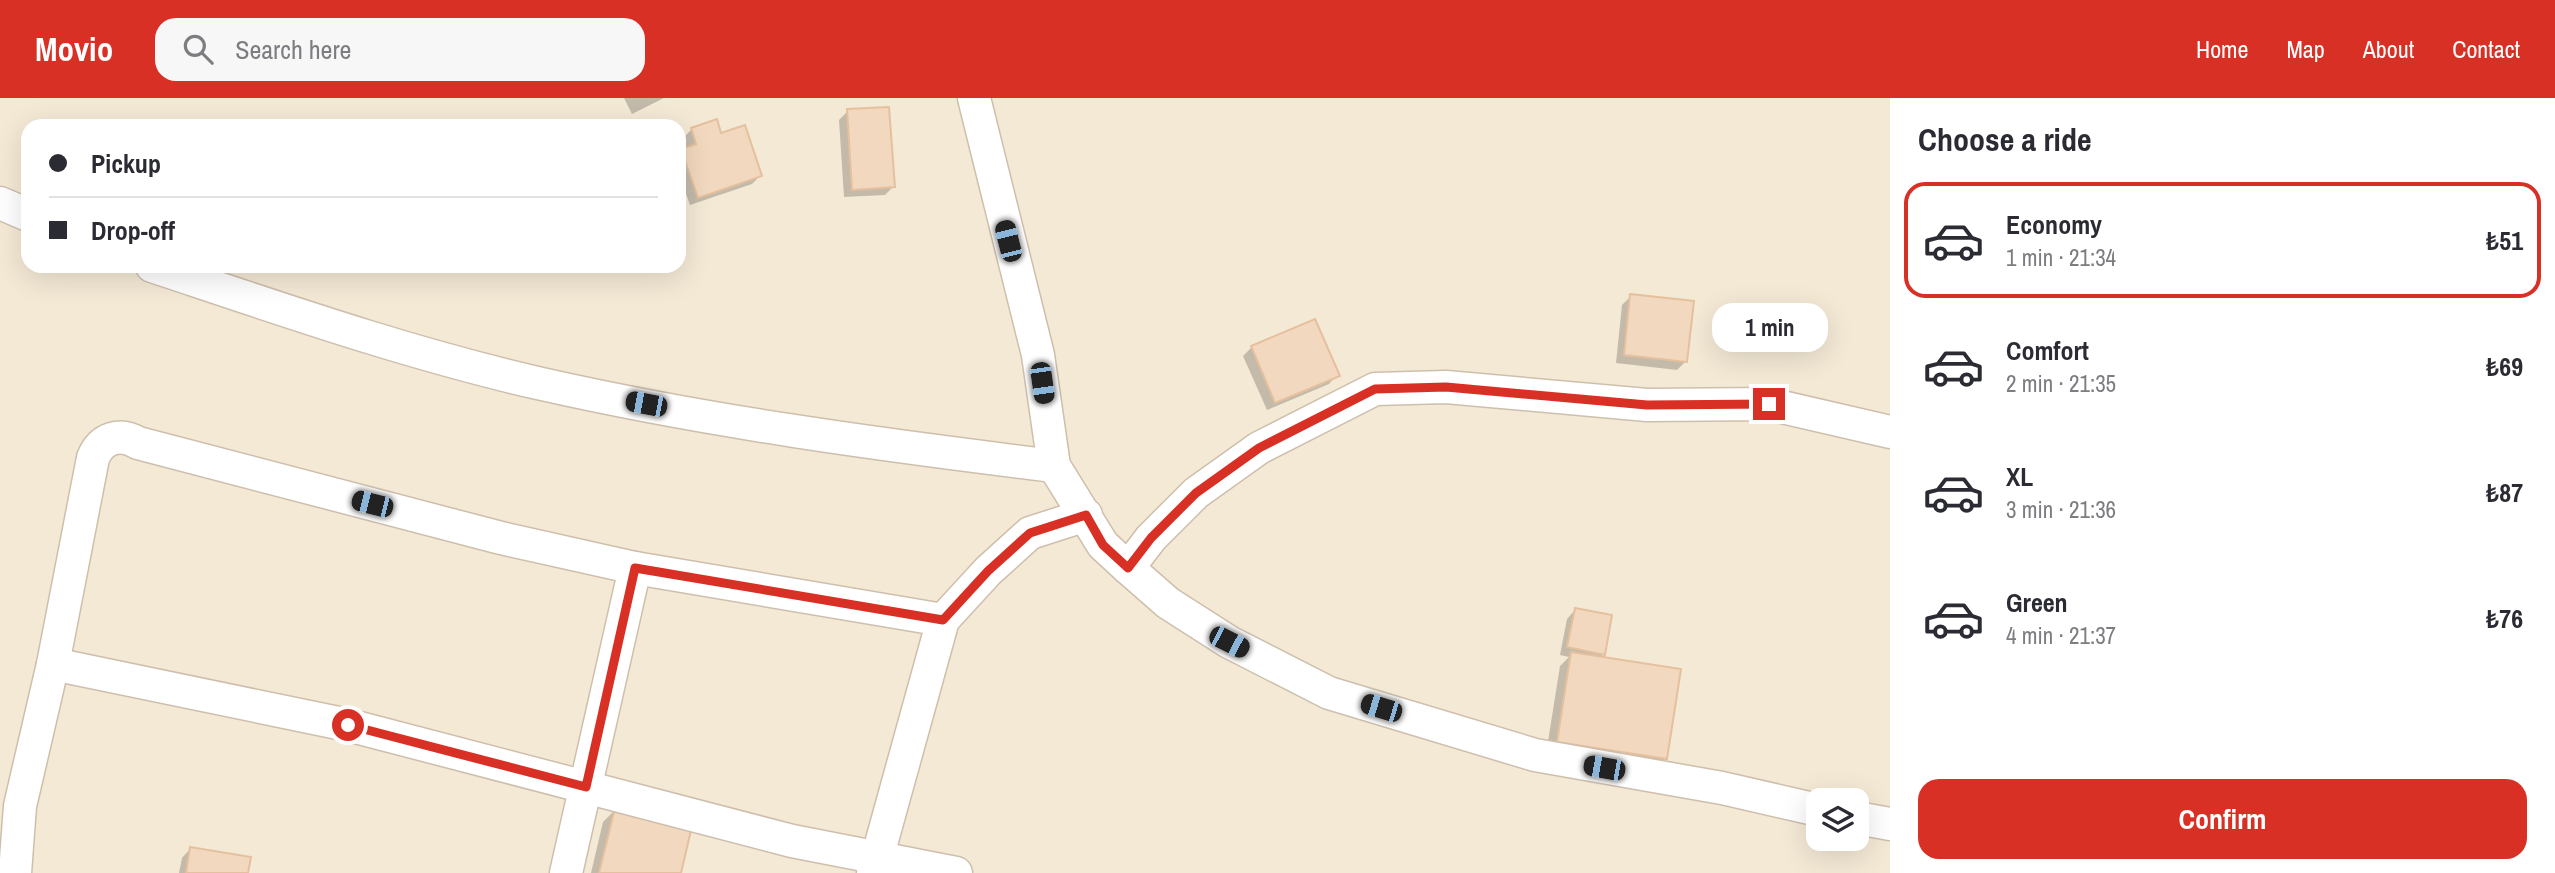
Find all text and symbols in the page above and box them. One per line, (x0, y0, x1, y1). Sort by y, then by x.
search box (155, 18, 645, 81)
text: Movio (35, 27, 113, 71)
icon: search (179, 30, 217, 68)
text: Search here (235, 32, 351, 67)
text: Home (2196, 33, 2248, 65)
text: Map (2286, 33, 2325, 65)
text: About (2363, 33, 2414, 65)
text: Contact (2452, 33, 2520, 65)
text: Choose a ride (1918, 118, 2092, 161)
text: Pickup (91, 146, 161, 181)
text: Economy (2006, 207, 2102, 242)
icon: car (1922, 209, 1985, 272)
text: Drop-off (91, 213, 175, 248)
car (993, 218, 1024, 264)
text: ₺51 (2486, 223, 2523, 258)
text: 1 min · 21:34 (2006, 242, 2116, 273)
callout: 1 min (1711, 302, 1827, 352)
text: 1 min (1745, 312, 1795, 343)
text: Comfort (2006, 333, 2089, 368)
icon: car (1922, 335, 1985, 398)
text: ₺69 (2486, 349, 2523, 384)
car (1029, 361, 1056, 405)
text: 2 min · 21:35 (2006, 368, 2116, 399)
route end (1753, 388, 1785, 420)
car (624, 390, 669, 418)
text: XL (2006, 459, 2033, 494)
icon: car (1922, 461, 1985, 524)
text: ₺87 (2486, 475, 2523, 510)
car (350, 489, 395, 519)
text: 3 min · 21:36 (2006, 494, 2116, 525)
text: Green (2006, 585, 2068, 620)
icon: car (1922, 587, 1985, 650)
text: ₺76 (2486, 601, 2523, 636)
text: 4 min · 21:37 (2006, 620, 2116, 651)
car (1206, 623, 1253, 661)
car (1358, 692, 1405, 724)
route start (332, 709, 364, 741)
car (1582, 754, 1627, 782)
button: Confirm (1918, 779, 2527, 859)
map controls (1806, 788, 1869, 851)
button: layers (1806, 788, 1869, 851)

